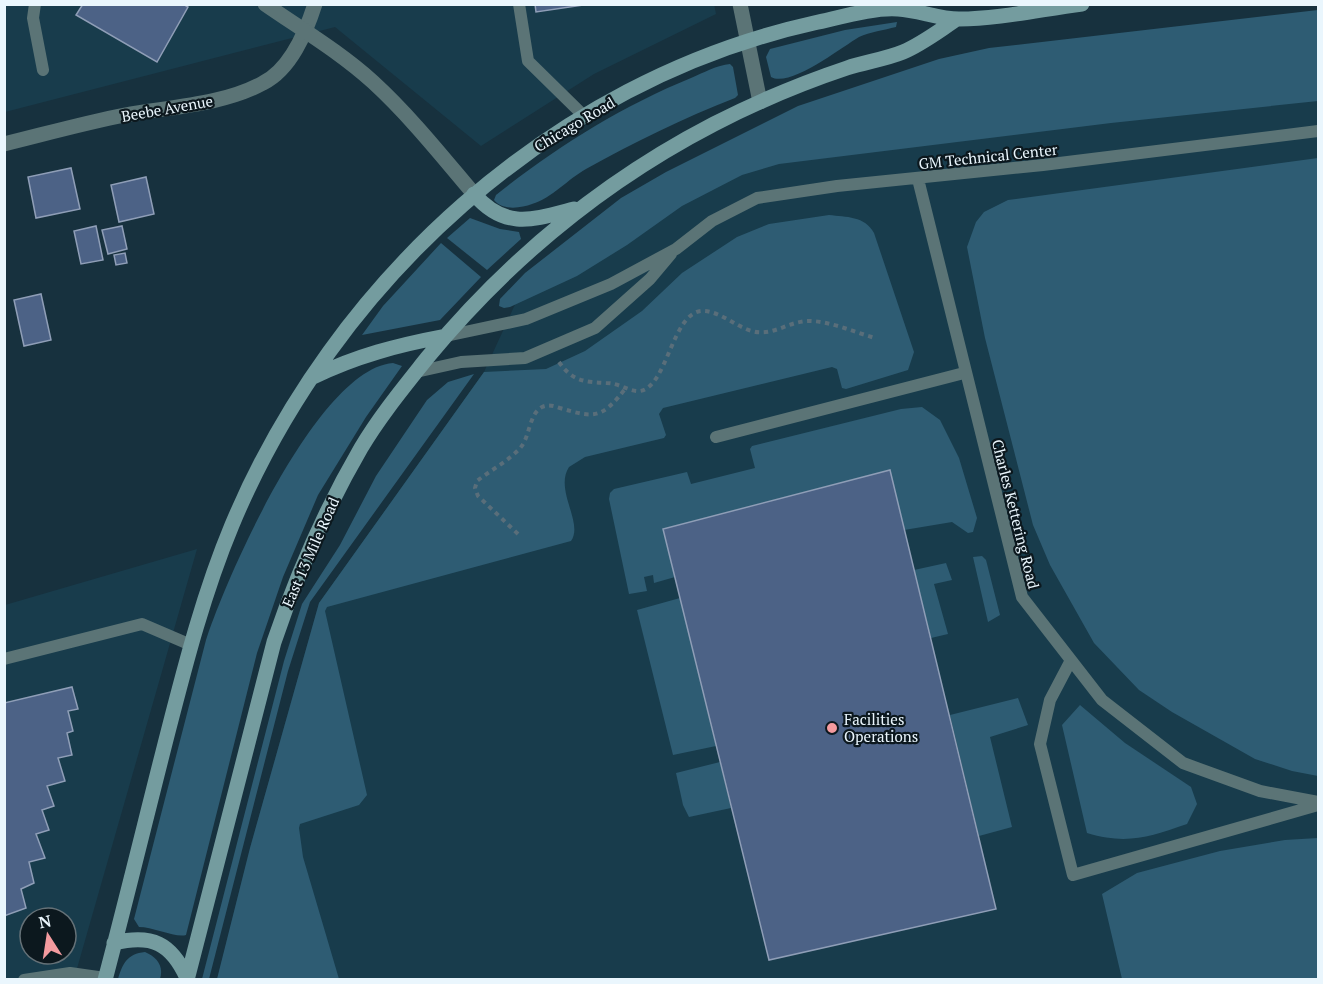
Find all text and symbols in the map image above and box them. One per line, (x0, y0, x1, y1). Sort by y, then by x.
street label: Beebe Avenue (120, 90, 214, 126)
street label: Chicago Road (530, 92, 618, 156)
street label: GM Technical Center (918, 139, 1059, 173)
street label: Charles Kettering Road (988, 437, 1044, 591)
street label: East 13 Mile Road (277, 494, 343, 610)
place label: Facilities Operations (844, 709, 918, 746)
marker: Facilities Operations (825, 721, 839, 735)
north arrow (18, 906, 78, 966)
text: N (37, 909, 53, 933)

